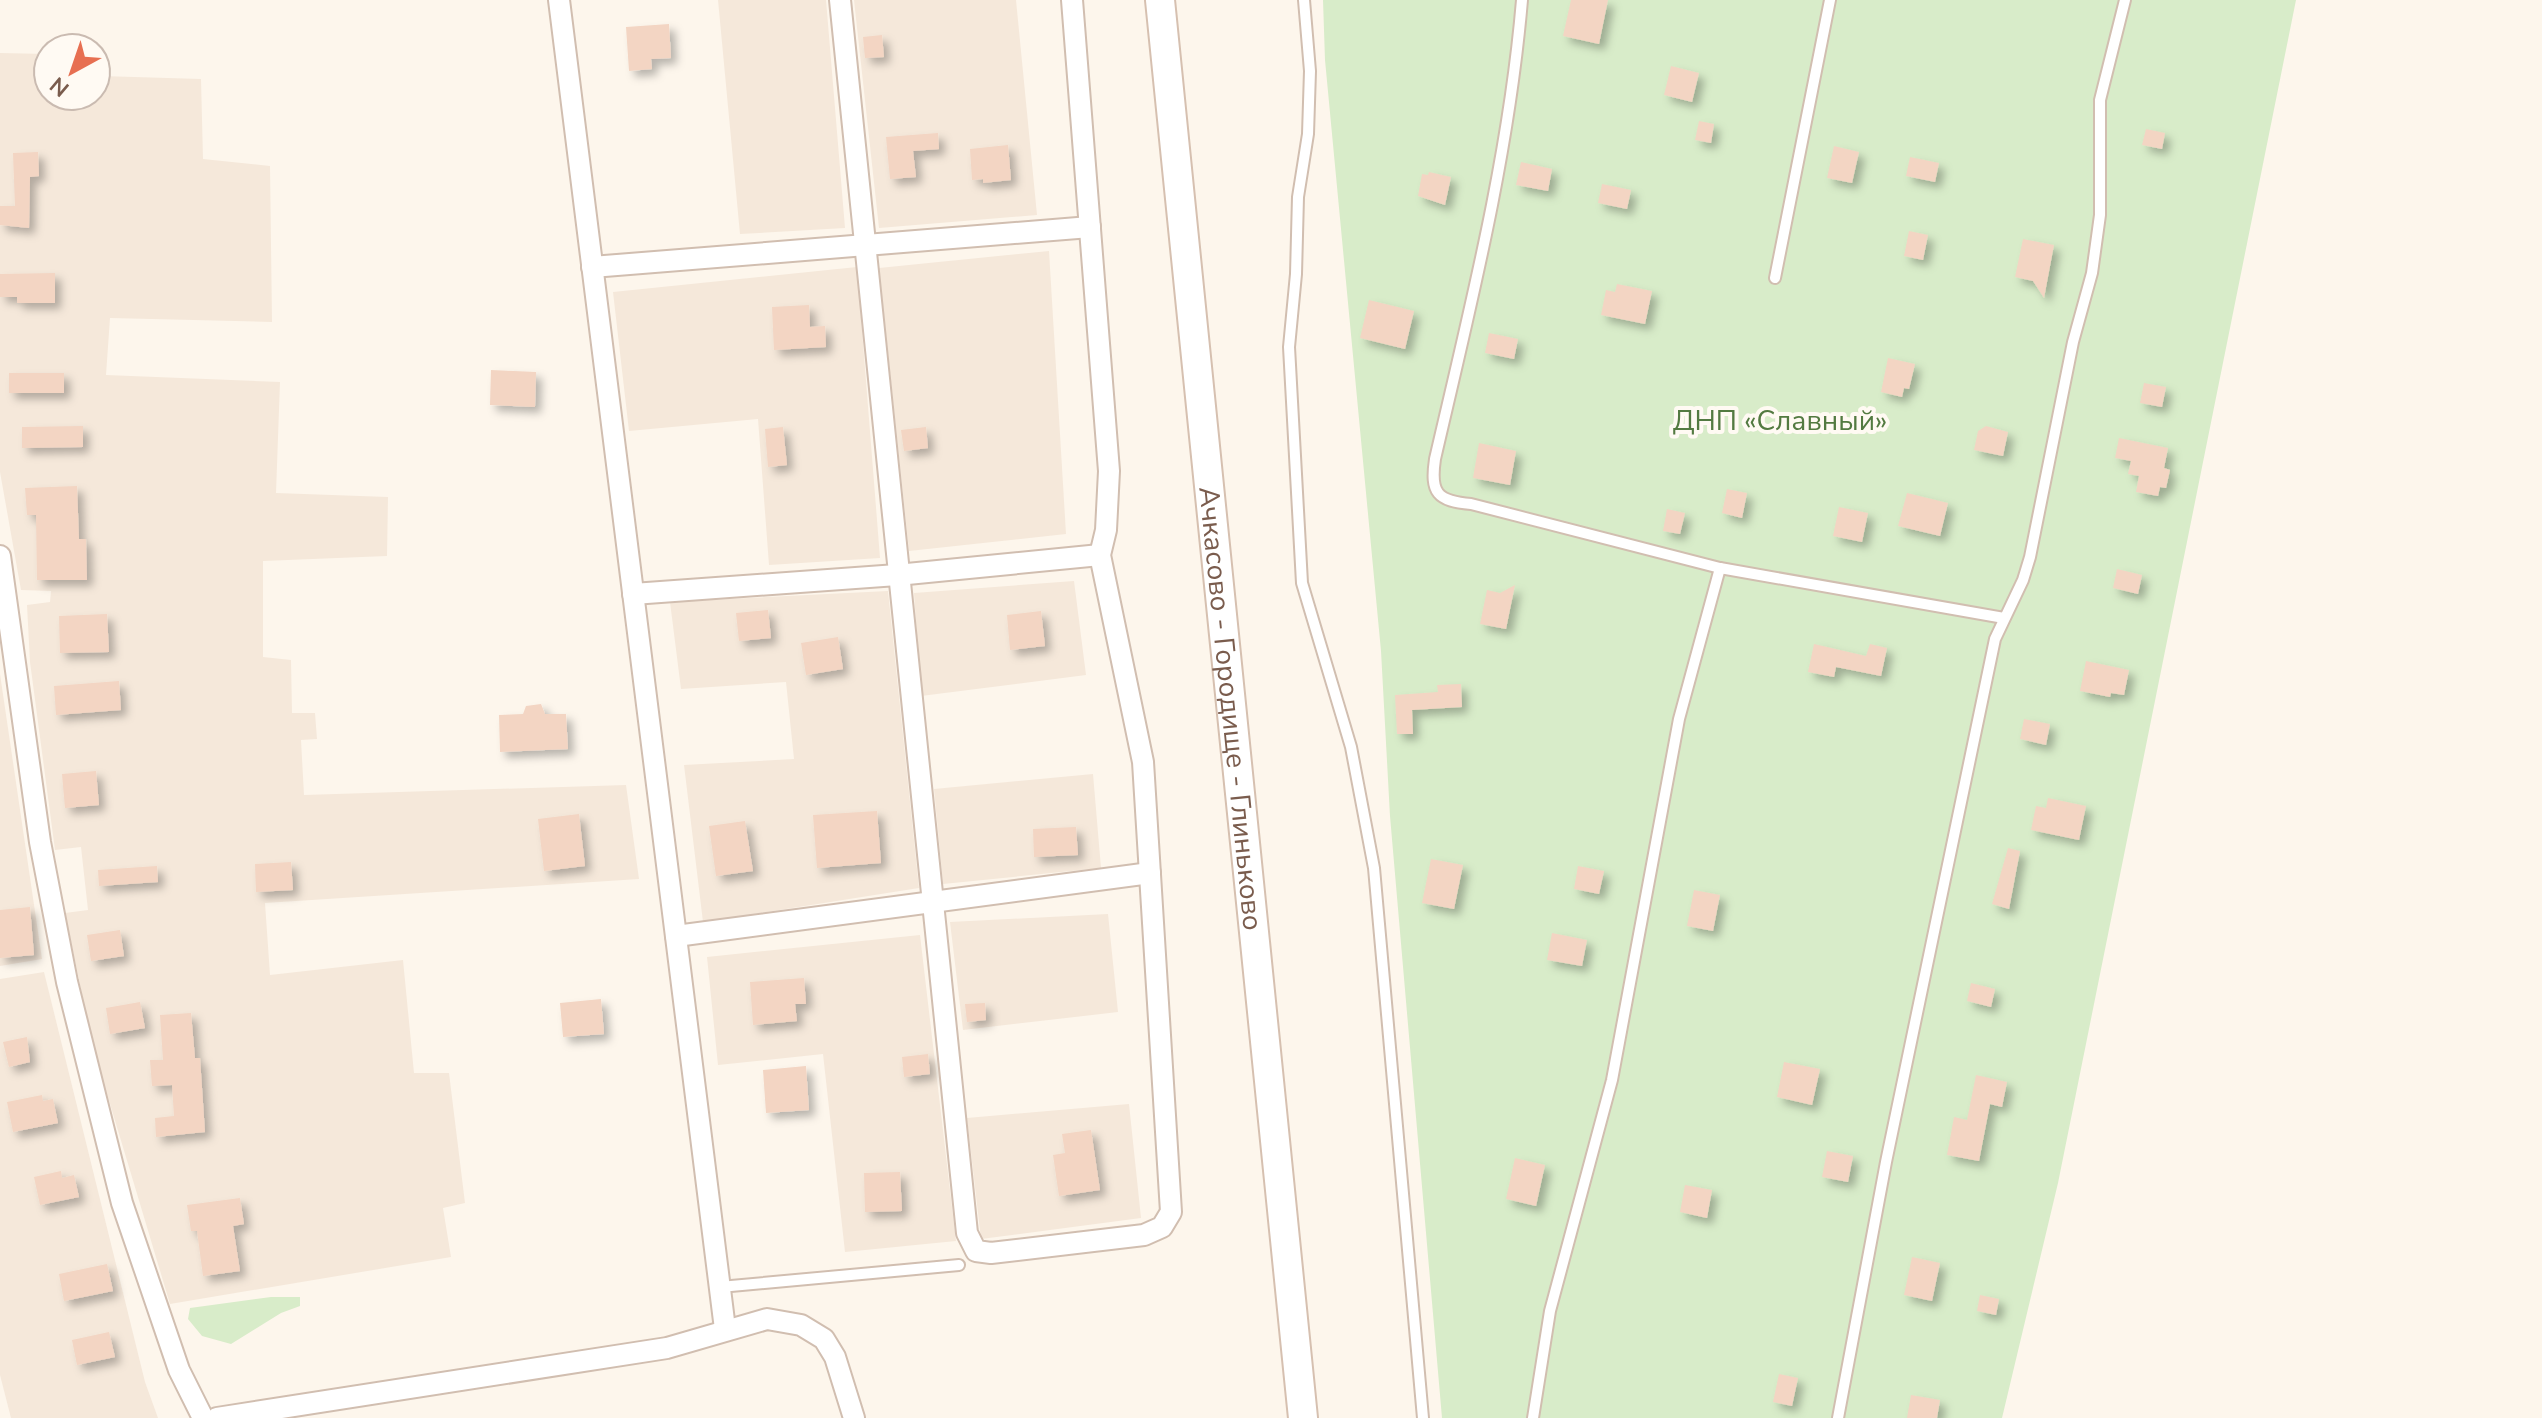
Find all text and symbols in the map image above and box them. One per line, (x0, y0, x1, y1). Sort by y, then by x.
north arrow (32, 32, 112, 112)
text: N (44, 70, 76, 103)
park label: ДНП «Славный» (1673, 402, 1887, 440)
street label: Ачкасово - Городище - Глиньково (1189, 485, 1272, 932)

